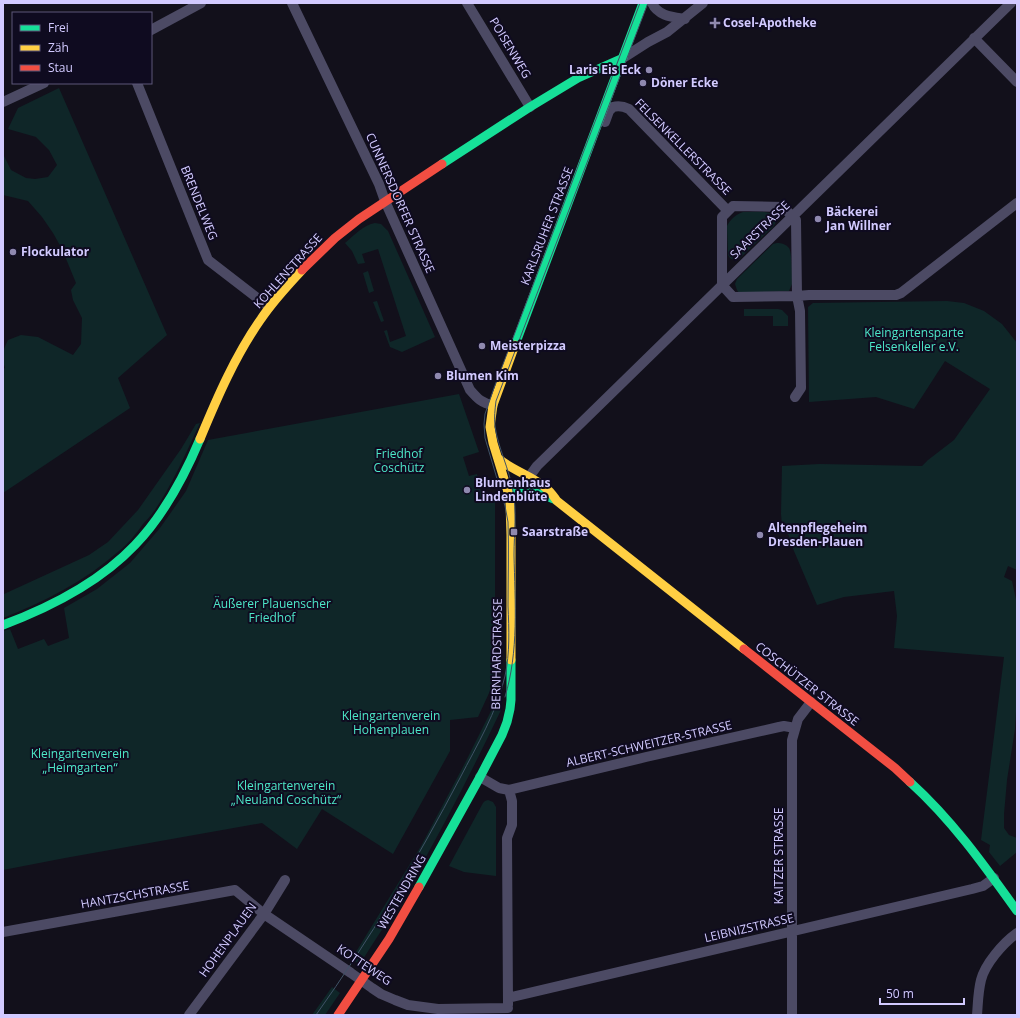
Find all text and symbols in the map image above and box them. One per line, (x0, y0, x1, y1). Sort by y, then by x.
legend (12, 12, 152, 84)
street label: POISENWEG (485, 14, 535, 82)
place label: Cosel-Apotheke (723, 14, 817, 31)
marker: Cosel-Apotheke (710, 18, 720, 28)
text: Frei (48, 19, 69, 36)
text: Zäh (48, 39, 69, 56)
text: Stau (48, 59, 73, 76)
place label: Laris Eis Eck (569, 61, 642, 78)
marker: Laris Eis Eck (644, 65, 654, 75)
place label: Döner Ecke (651, 74, 718, 91)
marker: Döner Ecke (638, 78, 648, 88)
street label: FELSENKELLERSTRASSE (631, 95, 735, 199)
street label: CUNNERSDORFER STRASSE (362, 130, 439, 276)
street label: BRENDELWEG (177, 163, 222, 243)
street label: KARLSRUHER STRASSE (516, 164, 577, 287)
street label: SAARSTRASSE (726, 197, 793, 263)
place label: Bäckerei Jan Willner (825, 203, 892, 234)
marker: Bäckerei Jan Willner (813, 214, 823, 224)
street label: KOHLENSTRASSE (249, 229, 326, 312)
place label: Flockulator (21, 243, 90, 260)
marker: Flockulator (8, 247, 18, 257)
park label: Kleingartensparte Felsenkeller e.V. (864, 324, 964, 355)
place label: Meisterpizza (490, 337, 566, 354)
marker: Meisterpizza (477, 341, 487, 351)
place label: Blumen Kim (446, 367, 519, 384)
marker: Blumen Kim (433, 371, 443, 381)
park label: Friedhof Coschütz (374, 445, 425, 476)
place label: Blumenhaus Lindenblüte (475, 474, 550, 505)
marker: Blumenhaus Lindenblüte (462, 485, 472, 495)
place label: Altenpflegeheim Dresden-Plauen (768, 519, 867, 550)
place label: Saarstraße (522, 523, 588, 540)
marker: Saarstraße (509, 527, 519, 537)
marker: Altenpflegeheim Dresden-Plauen (755, 530, 765, 540)
park label: Äußerer Plauenscher Friedhof (213, 595, 331, 626)
street label: BERNHARDSTRASSE (487, 598, 506, 710)
street label: COSCHÜTZER STRASSE (752, 638, 863, 729)
park label: Kleingartenverein Hohenplauen (342, 707, 440, 738)
street label: ALBERT-SCHWEITZER-STRASSE (564, 716, 733, 771)
park label: Kleingartenverein „Heimgarten“ (31, 745, 129, 776)
park label: Kleingartenverein „Neuland Coschütz“ (231, 777, 342, 808)
street label: KAITZER STRASSE (770, 808, 787, 904)
street label: WESTENDRING (373, 851, 430, 932)
street label: HANTZSCHSTRASSE (79, 877, 191, 912)
street label: HOHENPLAUEN (195, 899, 260, 980)
street label: LEIBNIZSTRASSE (702, 909, 795, 946)
street label: KOTTEWEG (333, 940, 395, 989)
scale bar (880, 980, 964, 1006)
text: 50 m (886, 985, 914, 1002)

